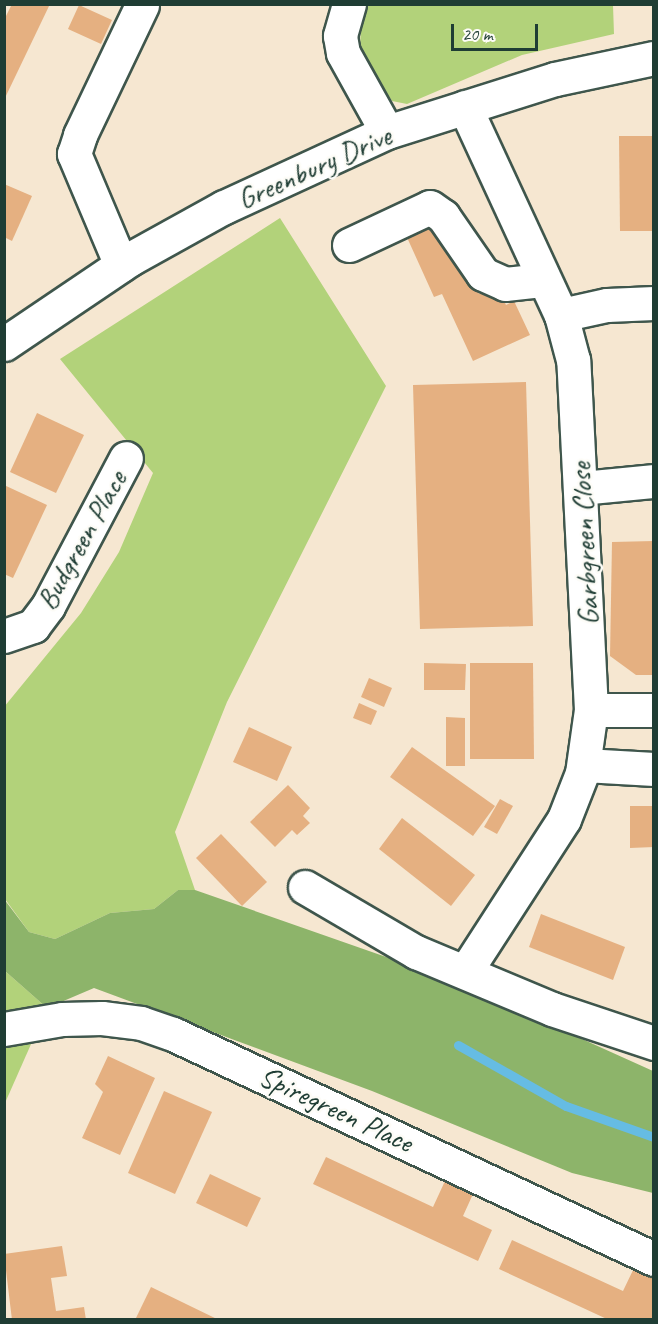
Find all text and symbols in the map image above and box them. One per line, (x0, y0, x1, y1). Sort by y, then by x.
scale bar (454, 12, 541, 50)
text: 20 m (462, 23, 493, 45)
street label: Greenbury Drive (231, 117, 397, 217)
street label: Garbgreen Close (562, 462, 606, 626)
street label: Budgreen Place (28, 464, 134, 616)
street label: Spiregreen Place (253, 1058, 419, 1160)

